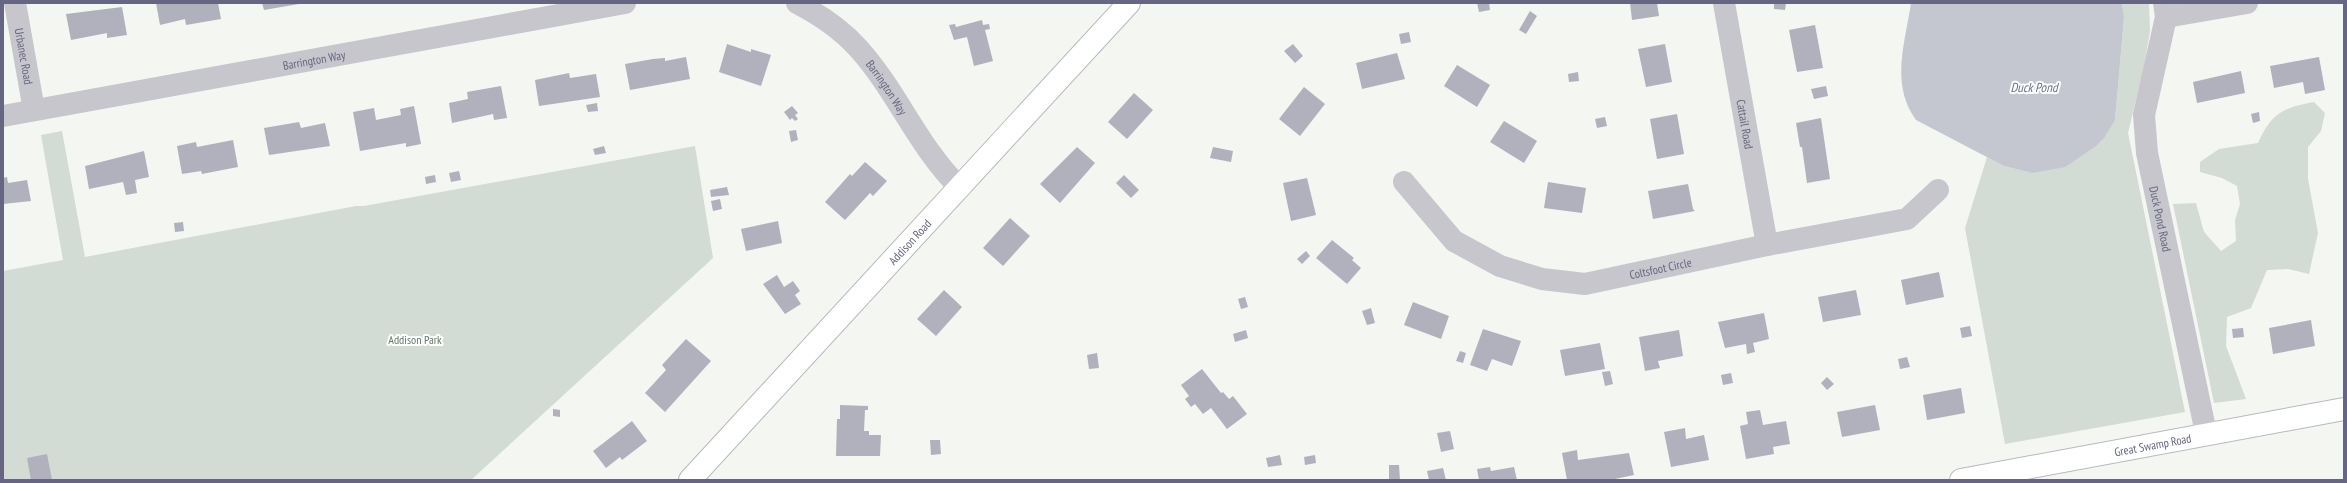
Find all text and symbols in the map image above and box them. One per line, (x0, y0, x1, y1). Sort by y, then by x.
street label: Urbanec Road (12, 27, 37, 85)
street label: Barrington Way (281, 46, 347, 73)
street label: Barrington Way (863, 57, 911, 118)
water label: Duck Pond (2010, 79, 2060, 96)
street label: Cattail Road (1734, 98, 1757, 150)
street label: Duck Pond Road (2147, 185, 2175, 253)
street label: Addison Road (885, 216, 934, 267)
street label: Coltsfoot Circle (1628, 254, 1693, 282)
park label: Addison Park (388, 332, 442, 347)
street label: Great Swamp Road (2113, 430, 2192, 459)

